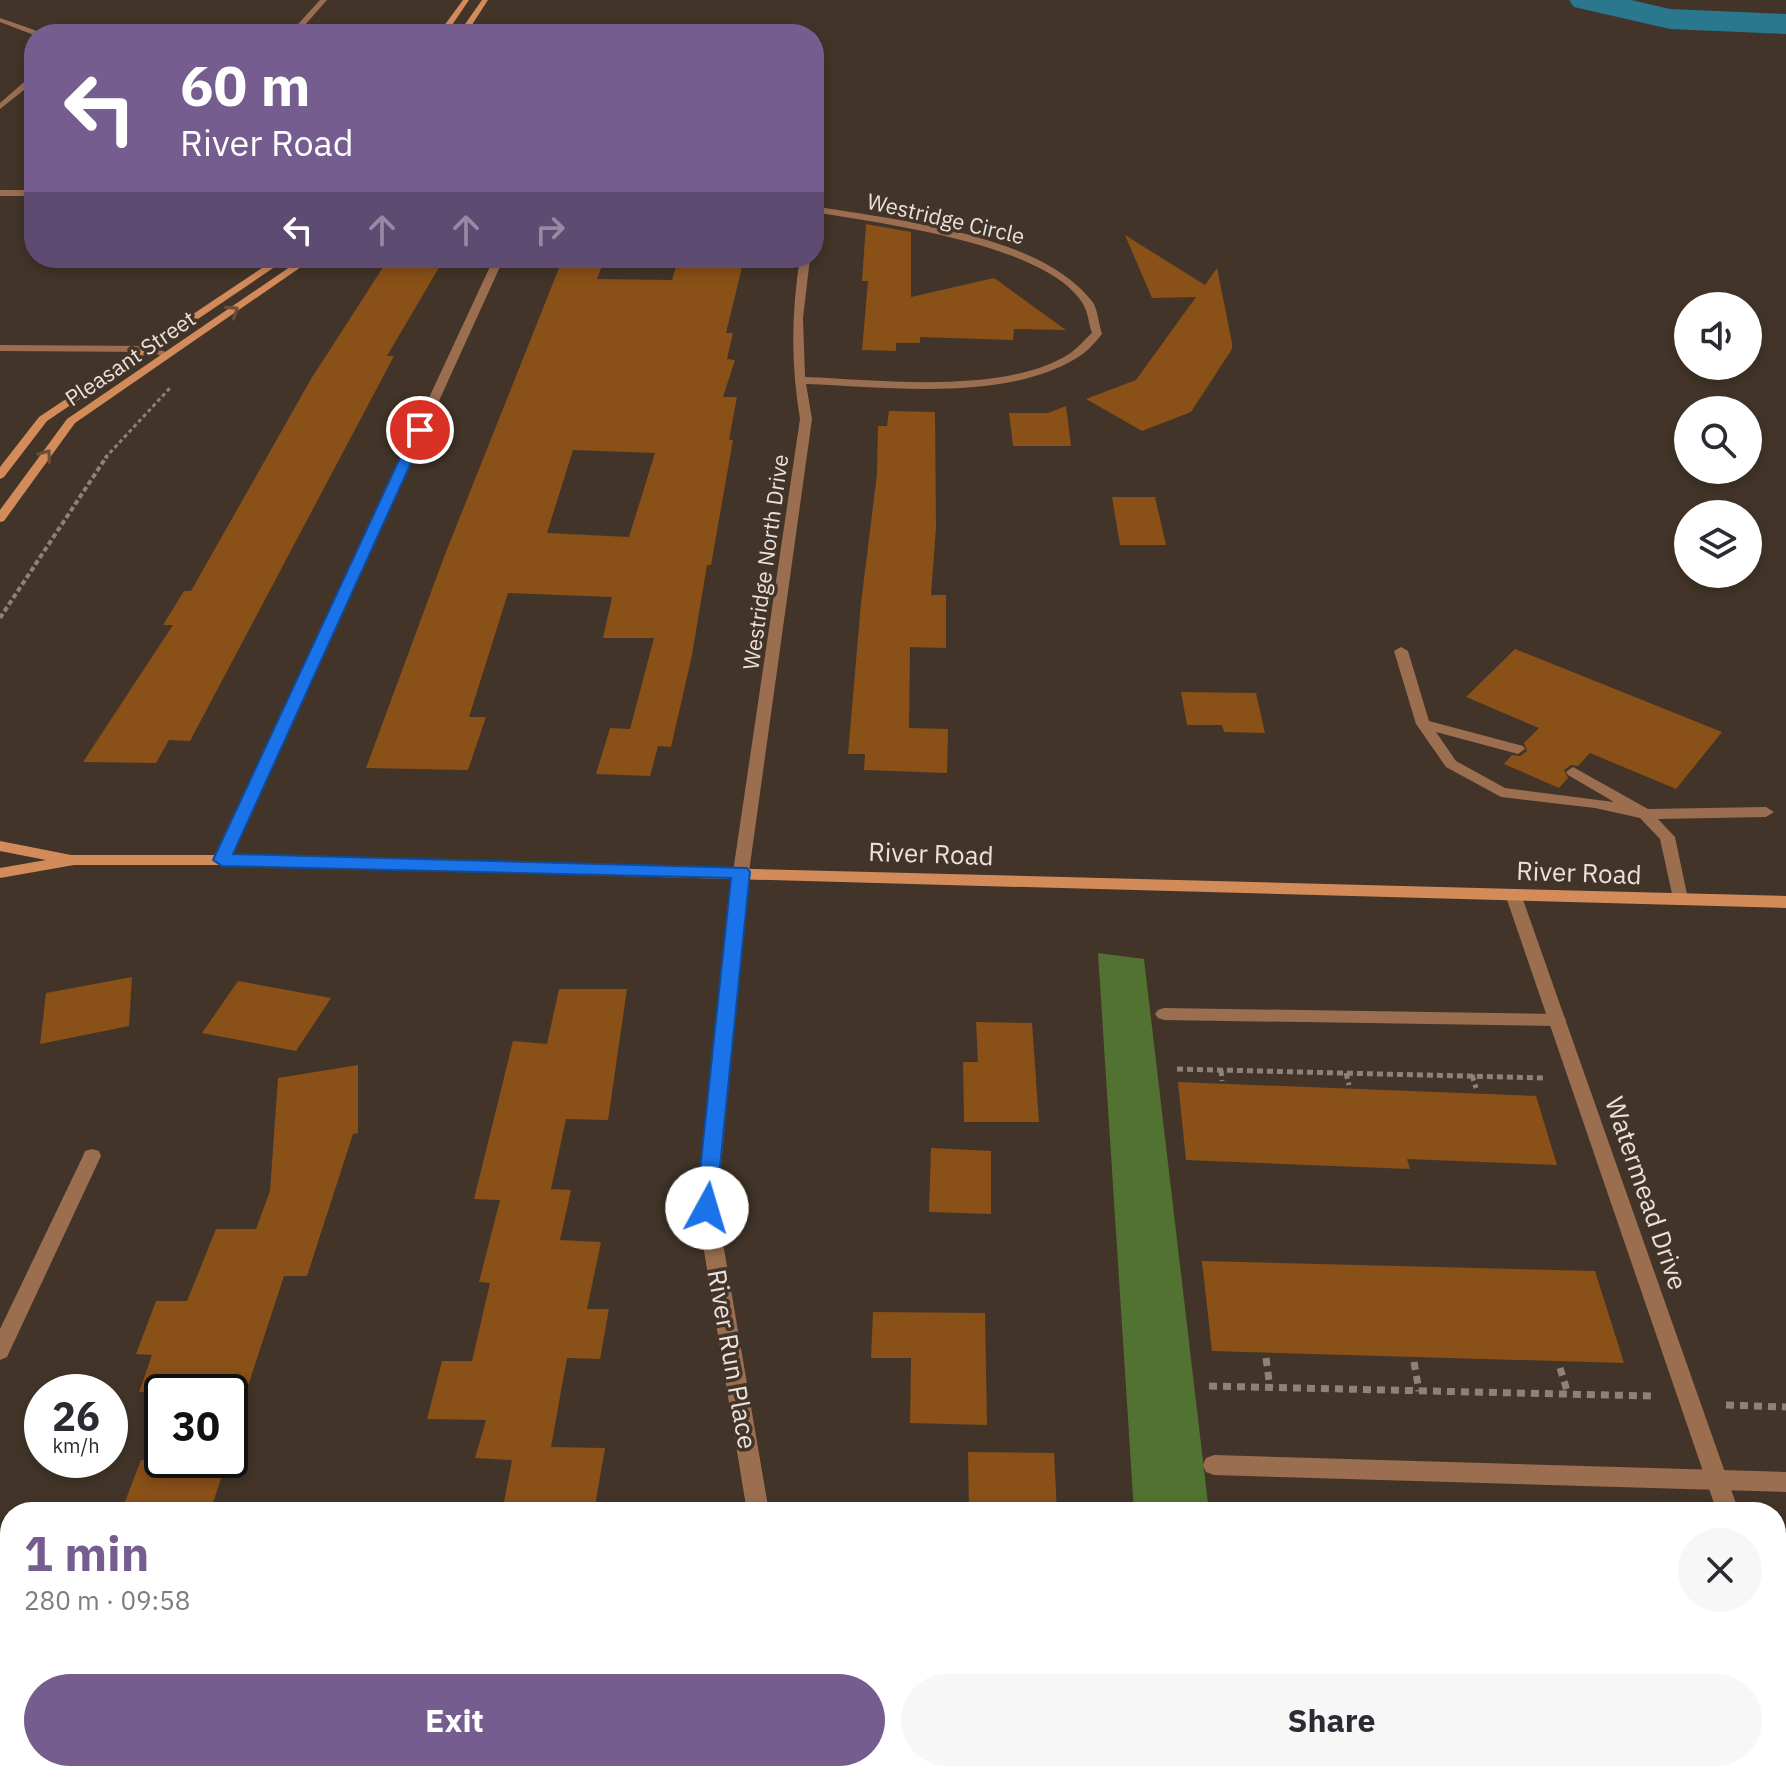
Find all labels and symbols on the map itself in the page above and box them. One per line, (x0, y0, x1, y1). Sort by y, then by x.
street label: Westridge Circle (864, 186, 1028, 250)
street label: Pleasant Street (59, 304, 201, 412)
one-way arrow (224, 306, 239, 321)
pin (386, 396, 454, 464)
one-way arrow (36, 449, 51, 464)
street label: Westridge North Drive (736, 452, 794, 672)
street label: River Road (868, 834, 994, 872)
street label: River Road (1516, 853, 1642, 891)
street label: Watermead Drive (1598, 1092, 1696, 1294)
position arrow (665, 1166, 749, 1250)
street label: River Run Place (700, 1266, 766, 1452)
speed limit sign: 30 (144, 1374, 248, 1478)

